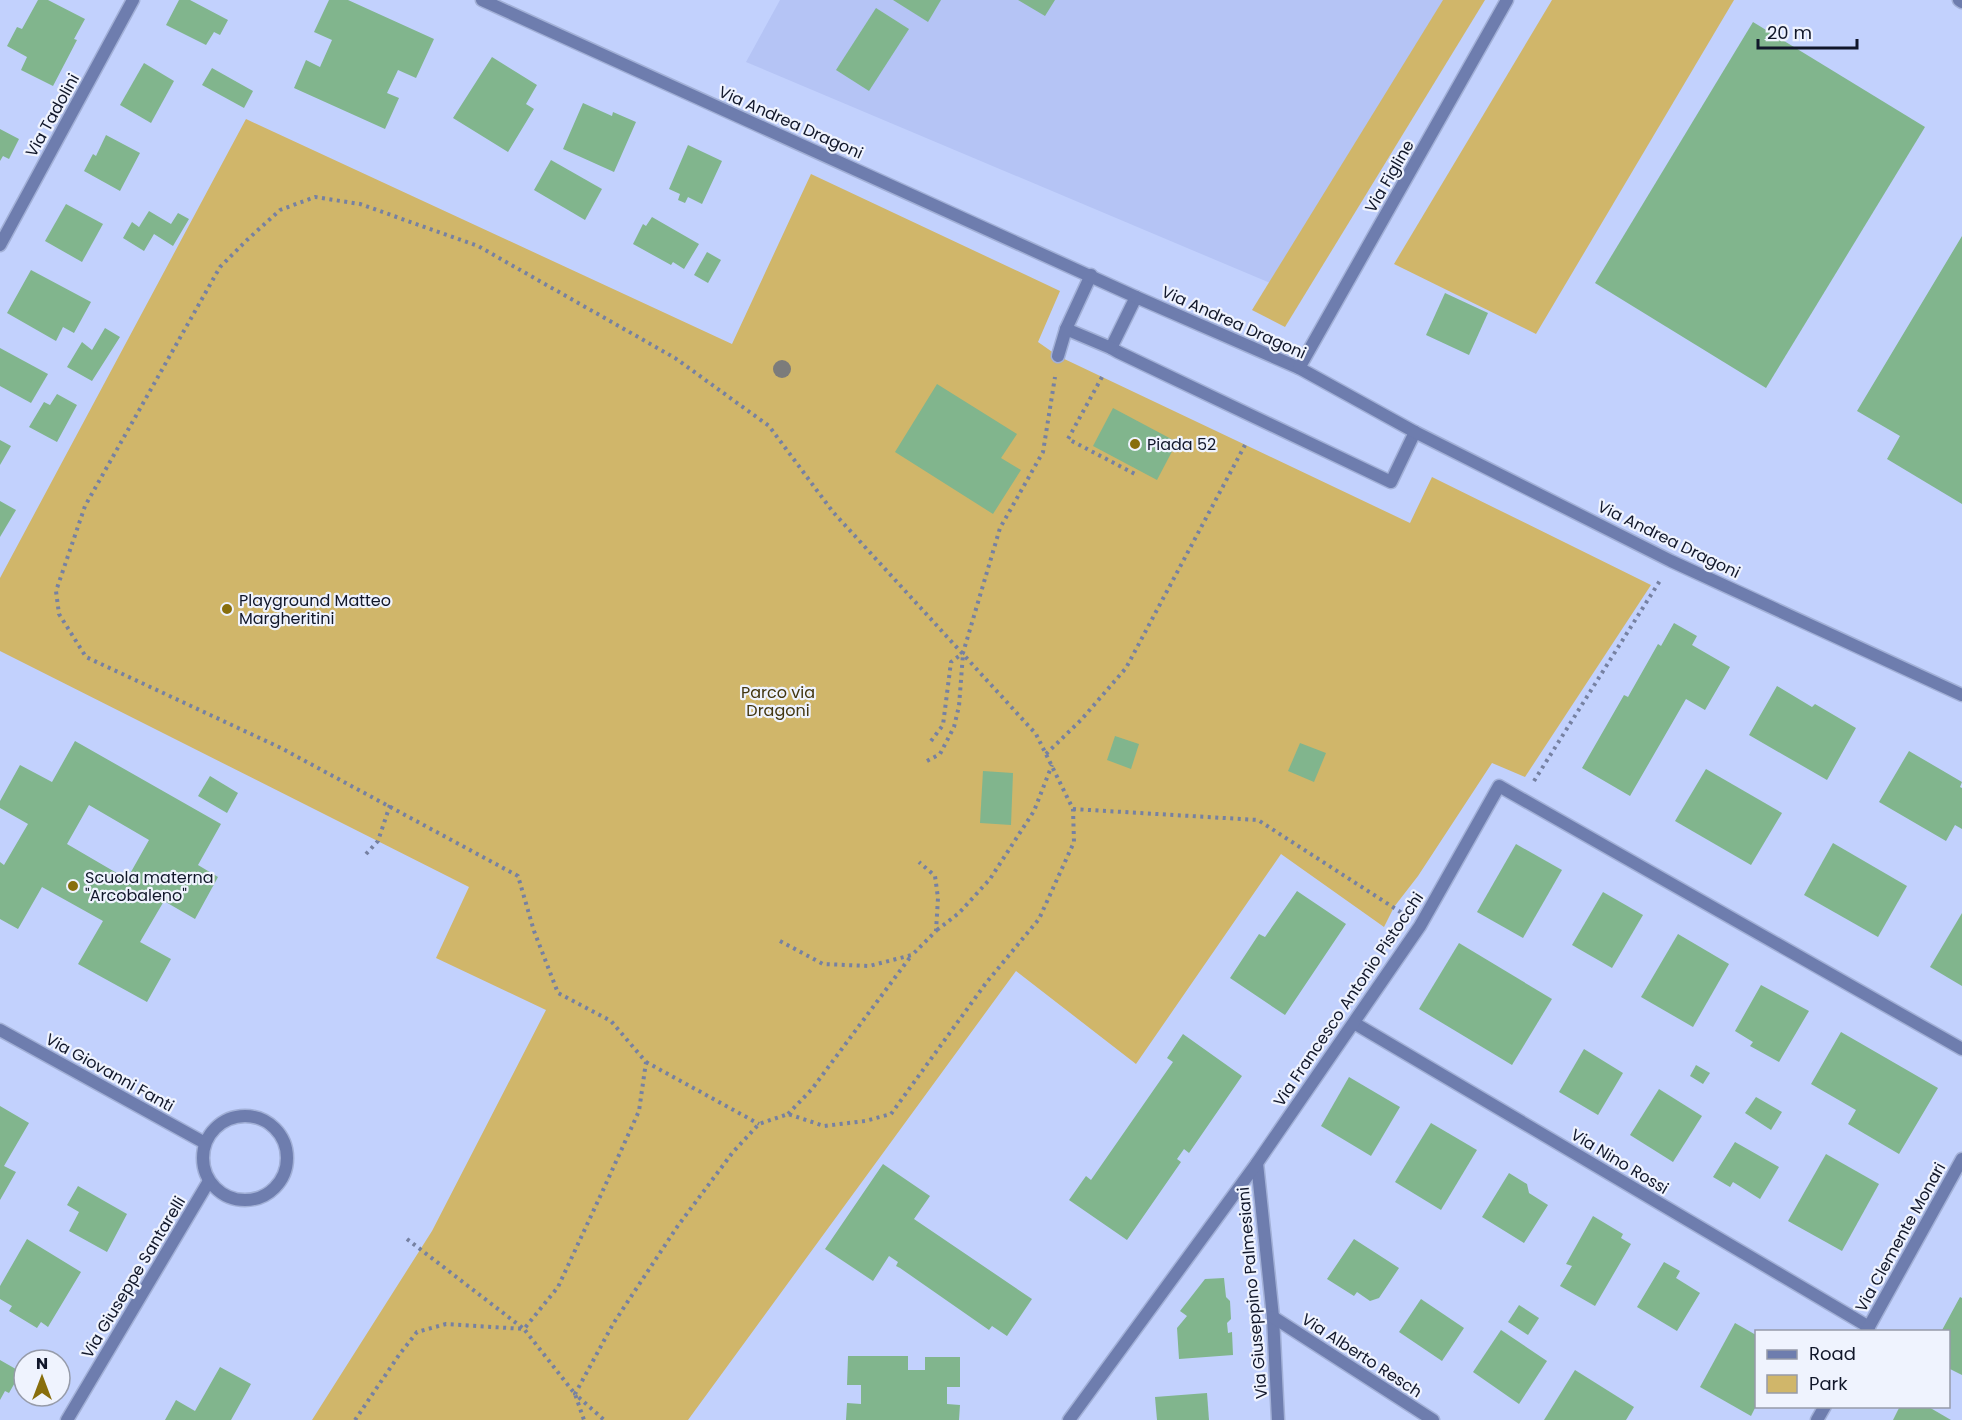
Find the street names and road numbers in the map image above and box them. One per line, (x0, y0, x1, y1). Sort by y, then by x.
street label: Via Tadolini (20, 69, 85, 161)
street label: Via Andrea Dragoni (715, 80, 867, 165)
street label: Via Figline (1359, 135, 1420, 217)
street label: Via Andrea Dragoni (1158, 280, 1310, 365)
street label: Via Andrea Dragoni (1594, 495, 1744, 584)
street label: Via Francesco Antonio Pistocchi (1268, 888, 1429, 1111)
street label: Via Giovanni Fanti (41, 1028, 178, 1117)
street label: Via Nino Rossi (1567, 1123, 1673, 1200)
street label: Via Clemente Monari (1850, 1158, 1951, 1316)
street label: Via Giuseppino Palmesiani (1232, 1186, 1273, 1400)
street label: Via Giuseppe Santarelli (76, 1192, 191, 1363)
street label: Via Alberto Resch (1297, 1308, 1427, 1403)

